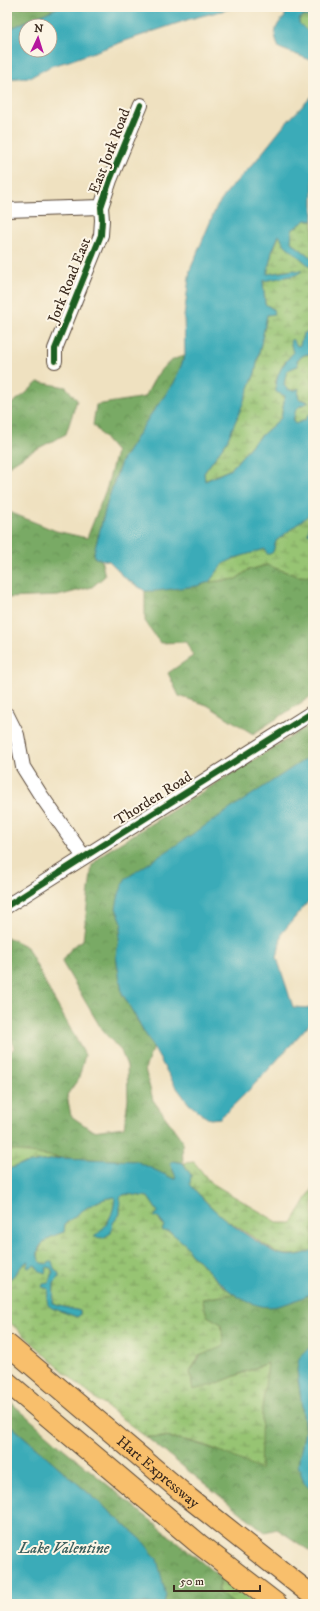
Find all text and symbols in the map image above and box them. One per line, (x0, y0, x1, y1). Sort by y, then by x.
north arrow (18, 18, 58, 58)
text: N (34, 22, 44, 36)
street label: East Jork Road (84, 105, 135, 197)
street label: Jork Road East (43, 235, 95, 327)
street label: Thorden Road (111, 767, 196, 830)
street label: Hart Expressway (112, 1432, 204, 1513)
water label: Lake Valentine (18, 1538, 110, 1558)
scale bar (174, 1567, 260, 1593)
text: 50 m (180, 1574, 204, 1589)

